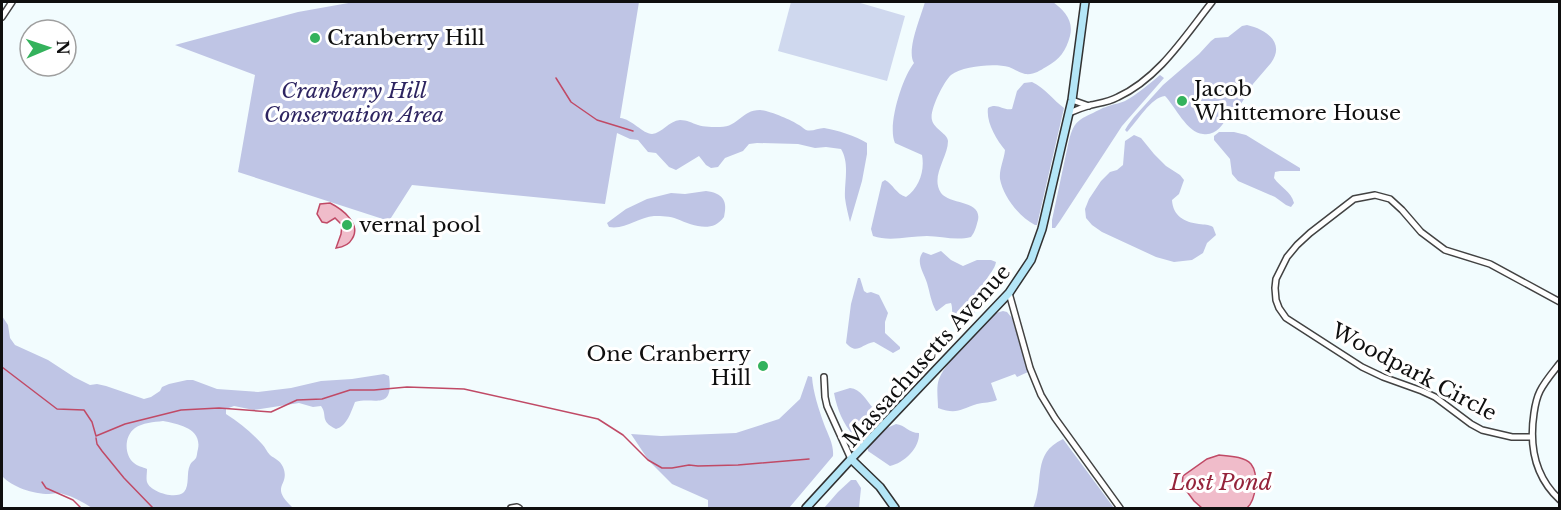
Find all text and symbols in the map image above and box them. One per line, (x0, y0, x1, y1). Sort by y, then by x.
north arrow (18, 18, 78, 78)
place label: Cranberry Hill (327, 25, 485, 51)
marker: Cranberry Hill (308, 31, 322, 45)
text: N (53, 40, 73, 55)
place label: Jacob Whittemore House (1191, 76, 1401, 126)
park label: Cranberry Hill Conservation Area (264, 78, 444, 128)
marker: Jacob Whittemore House (1175, 94, 1189, 108)
place label: vernal pool (359, 212, 481, 238)
marker: vernal pool (340, 218, 354, 232)
street label: Massachusetts Avenue (838, 259, 1016, 453)
street label: Woodpark Circle (1326, 317, 1501, 426)
place label: One Cranberry Hill (586, 341, 752, 391)
marker: One Cranberry Hill (756, 359, 770, 373)
water label: Lost Pond (1169, 469, 1273, 496)

